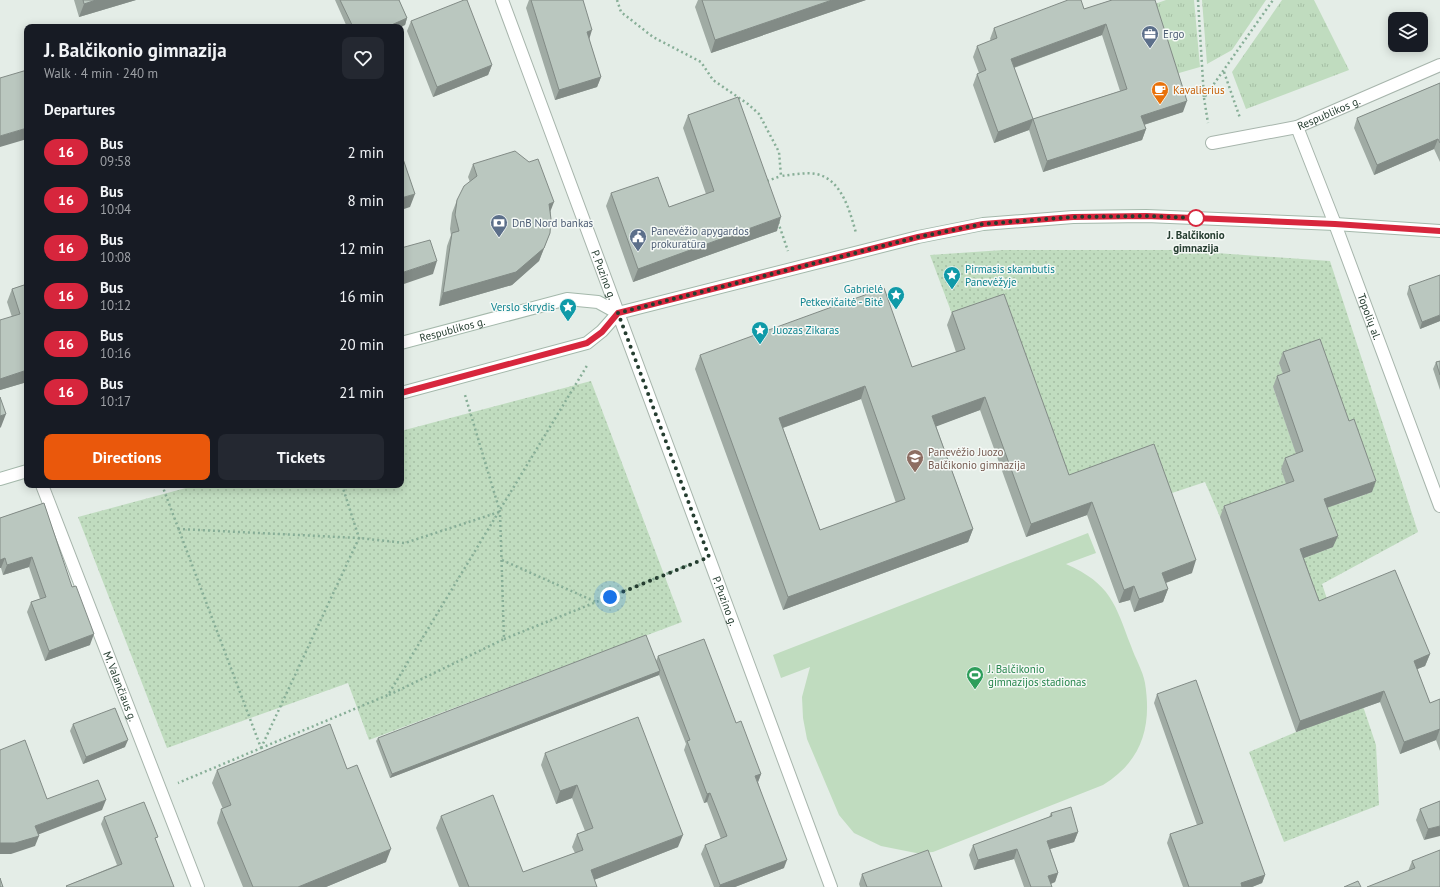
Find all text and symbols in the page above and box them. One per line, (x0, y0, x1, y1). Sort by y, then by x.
map controls (1388, 12, 1428, 52)
button: layers (1388, 12, 1428, 52)
office icon: Ergo (1140, 24, 1160, 49)
place label: Ergo (1163, 27, 1185, 41)
button: heart (342, 37, 384, 79)
text: J. Balčikonio gimnazija (44, 38, 227, 62)
text: Walk · 4 min · 240 m (44, 65, 158, 82)
cafe icon: Kavalierius (1150, 80, 1170, 105)
place label: Kavalierius (1173, 83, 1225, 97)
street label: Respublikos g. (1295, 93, 1362, 133)
text: Departures (44, 100, 115, 119)
text: Bus (100, 134, 123, 153)
text: 16 (58, 143, 74, 161)
text: 2 min (347, 143, 384, 162)
text: 09:58 (100, 153, 131, 170)
text: Bus (100, 182, 123, 201)
text: 16 (58, 191, 74, 209)
text: 8 min (347, 191, 384, 210)
text: 10:04 (100, 201, 131, 218)
marker: J. Balčikonio gimnazija (1187, 209, 1205, 227)
bank icon: DnB Nord bankas (489, 213, 509, 238)
place label: DnB Nord bankas (512, 216, 594, 230)
place label: Panevėžio apygardos prokuratūra (651, 224, 749, 251)
public building icon: Panevėžio apygardos prokuratūra (628, 227, 648, 252)
place label: J. Balčikonio gimnazija (1166, 228, 1225, 255)
text: Bus (100, 230, 123, 249)
text: 16 (58, 239, 74, 257)
text: 12 min (339, 239, 384, 258)
street label: P. Puzino g. (588, 248, 619, 301)
text: 10:08 (100, 249, 131, 266)
place label: Pirmasis skambutis Panevėžyje (965, 262, 1055, 289)
place icon: Pirmasis skambutis Panevėžyje (942, 265, 962, 290)
text: Bus (100, 278, 123, 297)
place label: Gabrielė Petkevičaitė - Bitė (800, 282, 883, 309)
place icon: Gabrielė Petkevičaitė - Bitė (886, 285, 906, 310)
text: 16 (58, 287, 74, 305)
text: 16 min (339, 287, 384, 306)
street label: Topolių al. (1354, 291, 1385, 342)
text: 10:12 (100, 297, 131, 314)
place icon: Verslo skrydis (558, 297, 578, 322)
place label: Verslo skrydis (490, 300, 555, 314)
street label: Respublikos g. (418, 314, 486, 345)
place icon: Juozas Zikaras (750, 320, 770, 345)
place label: Juozas Zikaras (772, 323, 839, 337)
text: Bus (100, 326, 123, 345)
text: 16 (58, 335, 74, 353)
text: 20 min (339, 335, 384, 354)
text: 10:16 (100, 345, 131, 362)
text: Bus (100, 374, 123, 393)
text: 16 (58, 383, 74, 401)
text: 21 min (339, 383, 384, 402)
text: 10:17 (100, 393, 131, 410)
button: Directions (44, 434, 210, 480)
button: Tickets (218, 434, 384, 480)
place label: Panevėžio Juozo Balčikonio gimnazija (928, 445, 1025, 472)
school or university icon: Panevėžio Juozo Balčikonio gimnazija (905, 448, 925, 473)
street label: P. Puzino g. (709, 574, 741, 628)
your location (600, 587, 620, 607)
street label: M. Valančiaus g. (100, 649, 140, 723)
place label: J. Balčikonio gimnazijos stadionas (987, 662, 1087, 689)
sports icon: J. Balčikonio gimnazijos stadionas (965, 665, 985, 690)

